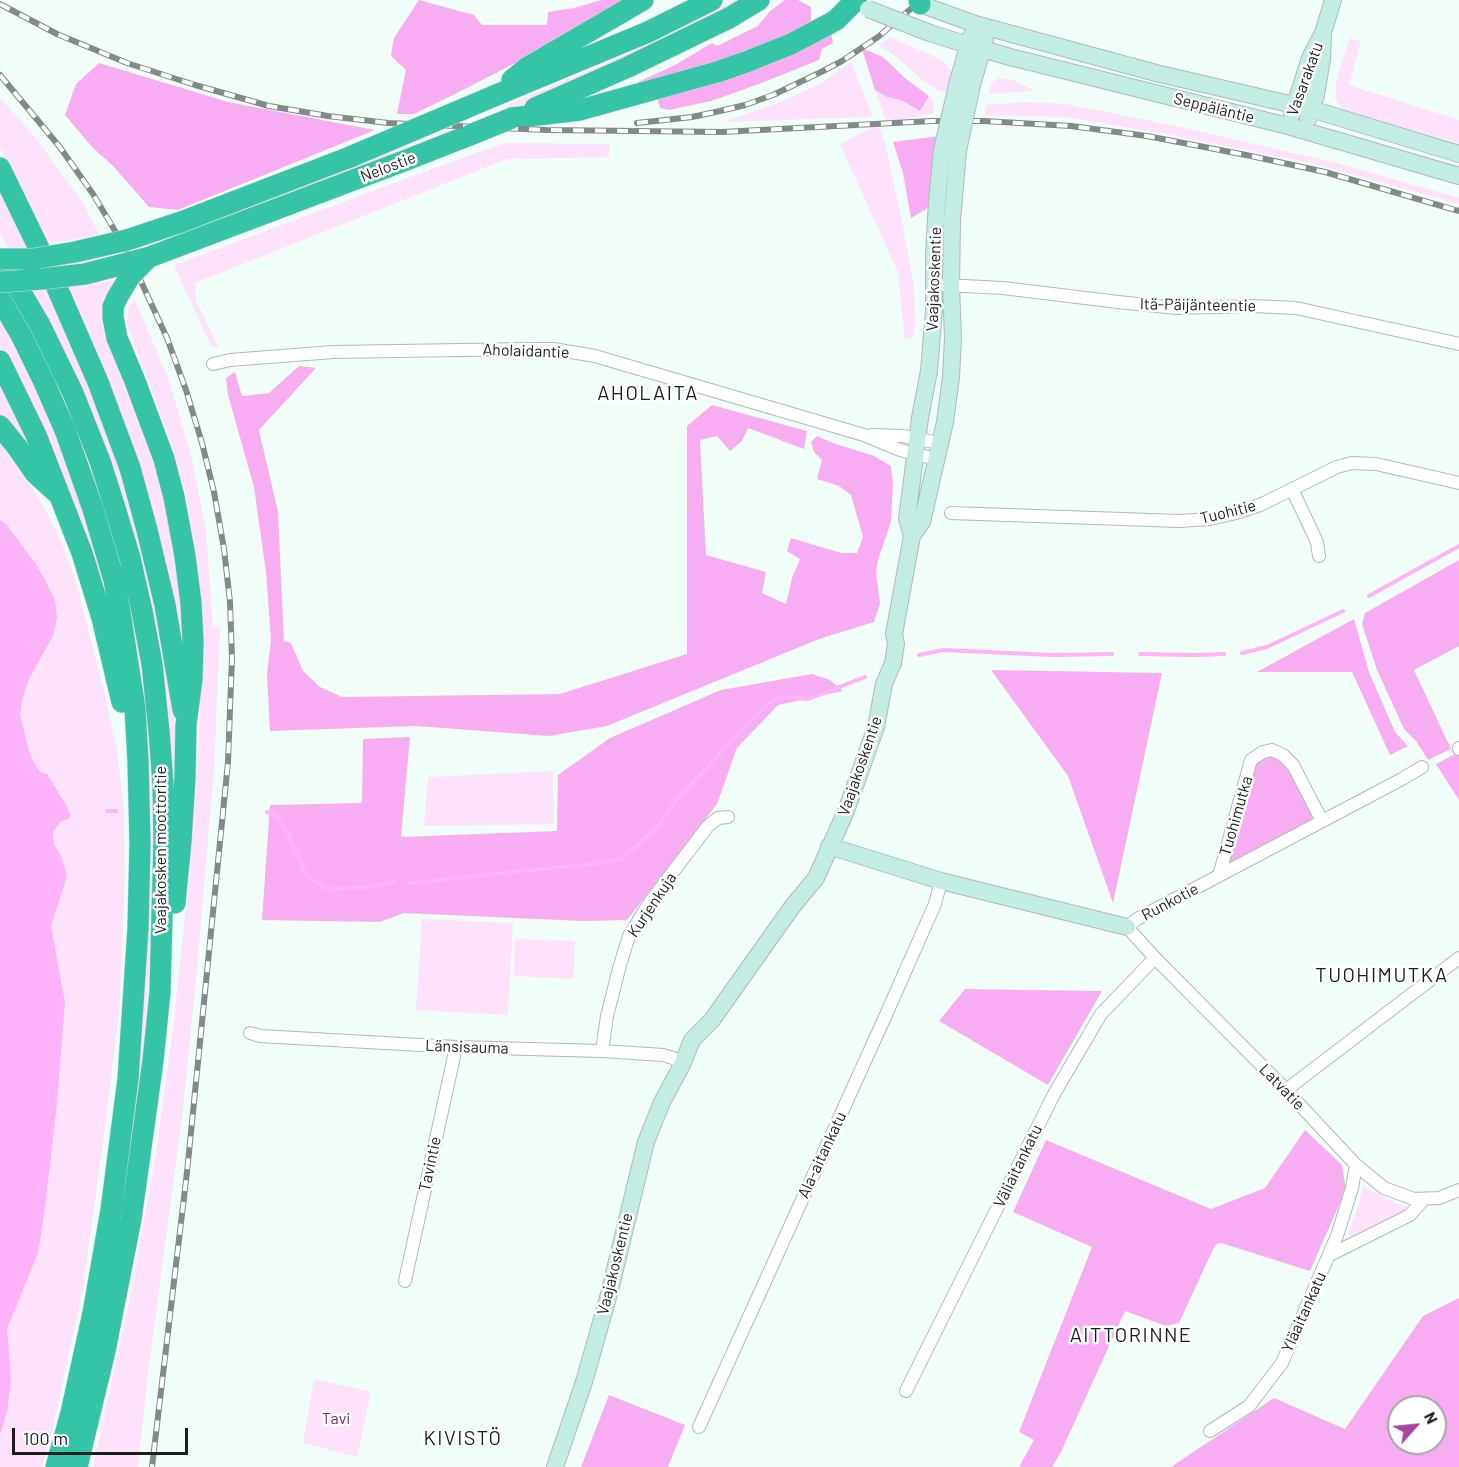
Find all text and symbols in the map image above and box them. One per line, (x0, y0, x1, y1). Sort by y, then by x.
street label: Vasarakatu (1283, 40, 1327, 118)
street label: Seppäläntie (1172, 89, 1256, 127)
street label: Nelostie (358, 148, 418, 186)
street label: Vaajakoskentie (923, 226, 945, 332)
street label: Itä-Päijänteentie (1140, 294, 1256, 316)
street label: Aholaidantie (482, 340, 570, 362)
district label: AHOLAITA (597, 381, 699, 405)
street label: Tuohitie (1198, 496, 1258, 528)
street label: Vaajakoskentie (834, 713, 886, 819)
street label: Vaajakosken moottoritie (151, 766, 171, 934)
street label: Tuohimutka (1215, 774, 1257, 858)
street label: Kurjenkuja (623, 869, 681, 941)
street label: Runkotie (1138, 879, 1202, 925)
district label: TUOHIMUTKA (1315, 963, 1449, 987)
street label: Länsisauma (425, 1036, 509, 1058)
street label: Latvatie (1255, 1060, 1309, 1114)
street label: Ala-aitankatu (794, 1109, 850, 1201)
street label: Väliaitankatu (990, 1121, 1046, 1211)
street label: Tavintie (415, 1135, 445, 1193)
street label: Vaajakoskentie (593, 1211, 637, 1317)
street label: Yläaitankatu (1278, 1269, 1330, 1355)
district label: AITTORINNE (1070, 1323, 1192, 1347)
north arrow (1387, 1395, 1447, 1455)
text: N (1421, 1408, 1443, 1427)
park label: Tavi (322, 1409, 350, 1429)
scale bar (15, 1416, 190, 1454)
district label: KIVISTÖ (424, 1426, 502, 1450)
text: 100 m (23, 1427, 68, 1449)

